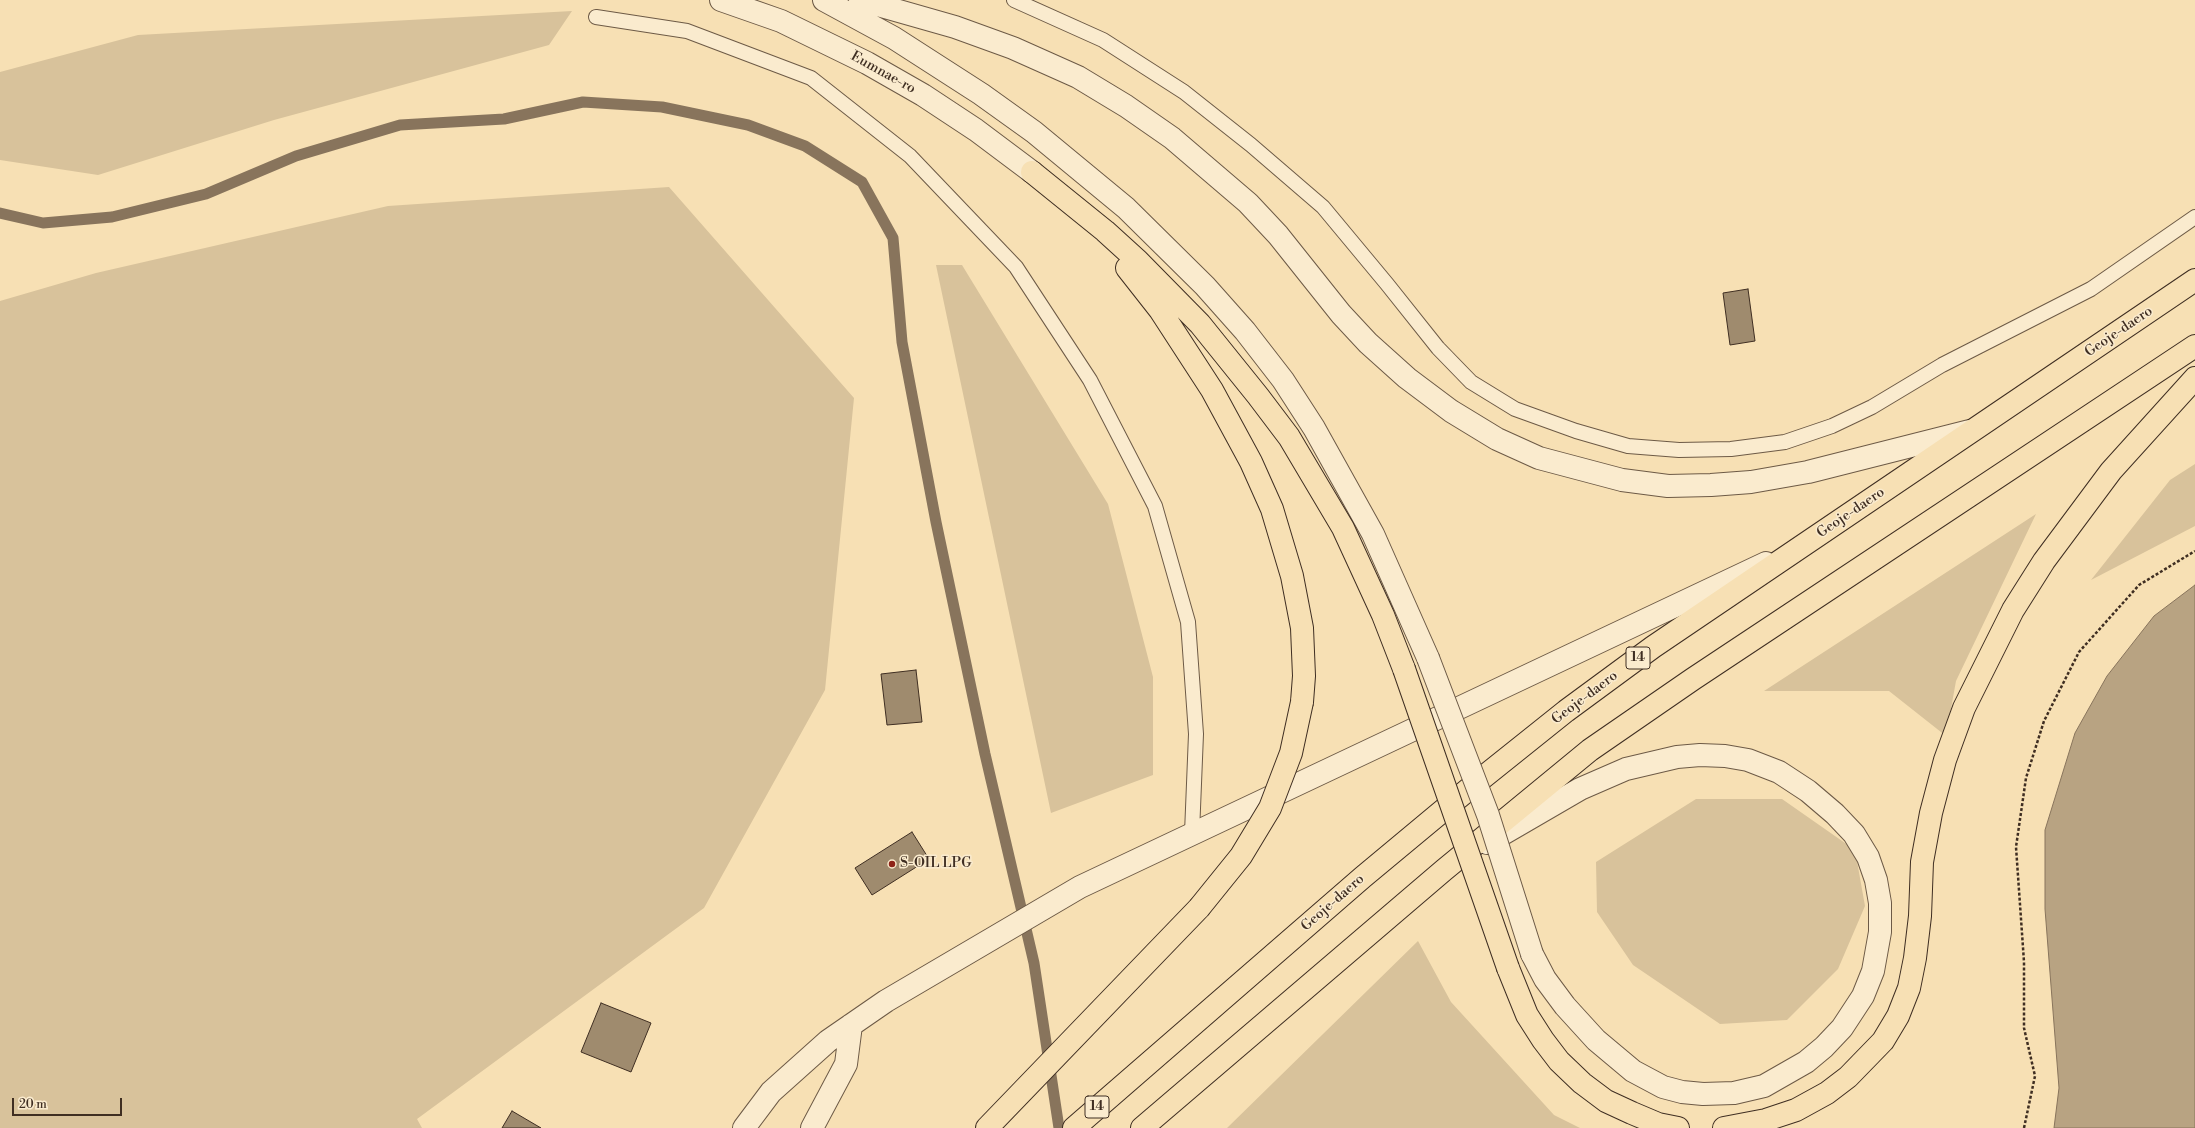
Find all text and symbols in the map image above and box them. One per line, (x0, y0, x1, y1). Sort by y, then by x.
street label: Eumnae-ro (848, 48, 918, 98)
street label: Geoje-daero (2082, 303, 2156, 361)
street label: Geoje-daero (1814, 484, 1888, 542)
road number: 14 (1626, 647, 1650, 669)
street label: Geoje-daero (1549, 668, 1621, 728)
place label: S-OIL LPG (900, 856, 971, 872)
marker: S-OIL LPG (887, 859, 897, 869)
street label: Geoje-daero (1298, 871, 1368, 935)
scale bar (14, 1090, 124, 1116)
road number: 14 (1085, 1096, 1109, 1118)
text: 20 m (19, 1097, 47, 1112)

